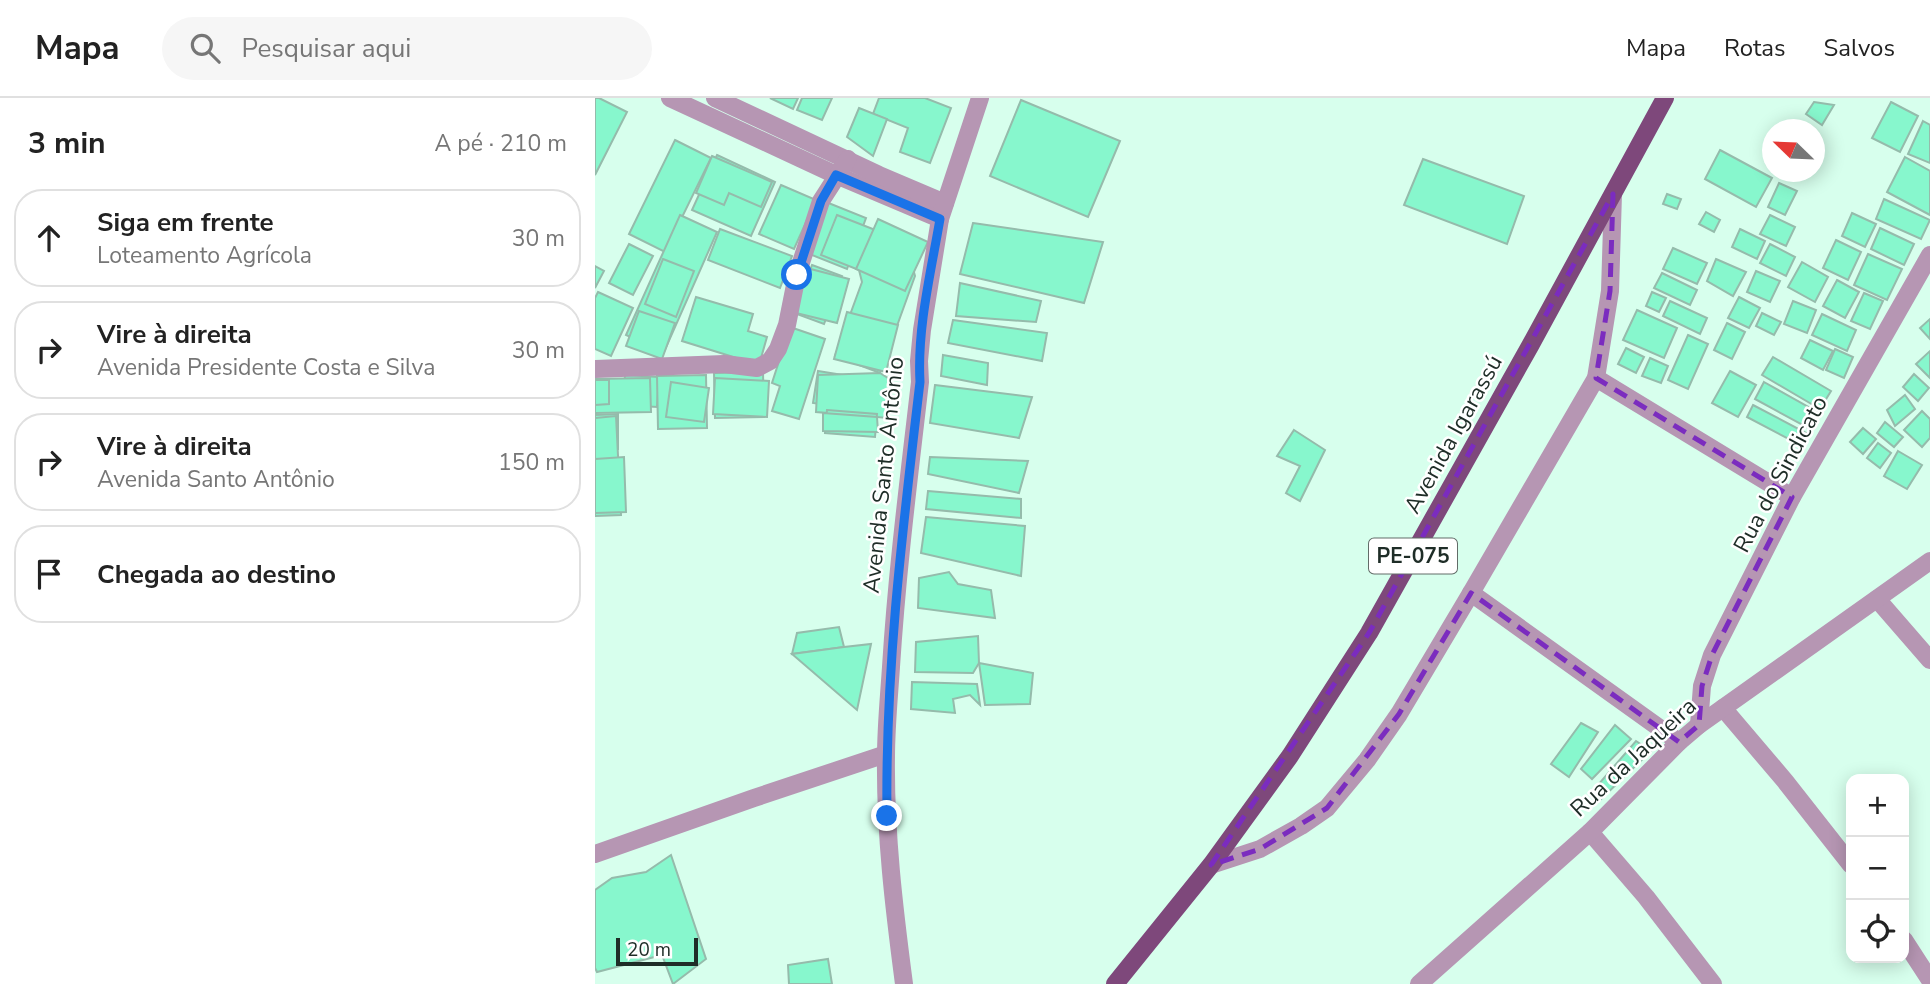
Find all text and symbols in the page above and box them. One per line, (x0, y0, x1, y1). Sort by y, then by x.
search box (162, 17, 652, 80)
text: Mapa (35, 26, 120, 71)
icon: search (186, 29, 224, 67)
text: Pesquisar aqui (242, 31, 411, 66)
text: Mapa (1626, 32, 1686, 64)
text: Rotas (1724, 32, 1786, 64)
text: Salvos (1824, 32, 1895, 64)
north arrow (1762, 119, 1825, 182)
text: 3 min (28, 123, 106, 164)
text: A pé · 210 m (435, 128, 567, 159)
text: Siga em frente (97, 205, 274, 240)
icon: ahead (30, 219, 68, 257)
text: 30 m (512, 223, 565, 254)
text: Loteamento Agrícola (97, 240, 312, 271)
route start (781, 259, 812, 290)
text: Vire à direita (97, 317, 252, 352)
icon: right (30, 331, 68, 369)
text: 30 m (512, 335, 565, 366)
street label: Avenida Igarassú (1397, 349, 1510, 519)
text: Avenida Presidente Costa e Silva (97, 352, 435, 383)
street label: Avenida Santo Antônio (856, 355, 911, 595)
street label: Rua do Sindicato (1726, 390, 1835, 558)
text: Vire à direita (97, 429, 252, 464)
icon: right (30, 443, 68, 481)
text: 150 m (498, 447, 565, 478)
text: Avenida Santo Antônio (97, 464, 335, 495)
road number: PE-075 (1369, 538, 1457, 574)
icon: arrive (30, 555, 68, 593)
text: Chegada ao destino (97, 557, 336, 592)
street label: Rua da Jaqueira (1564, 691, 1703, 824)
map controls (1846, 774, 1909, 963)
button: + (1846, 774, 1909, 837)
route end (871, 800, 902, 831)
button: − (1846, 837, 1909, 900)
button: locate (1846, 900, 1909, 963)
scale bar (616, 935, 698, 967)
text: 20 m (627, 937, 671, 963)

